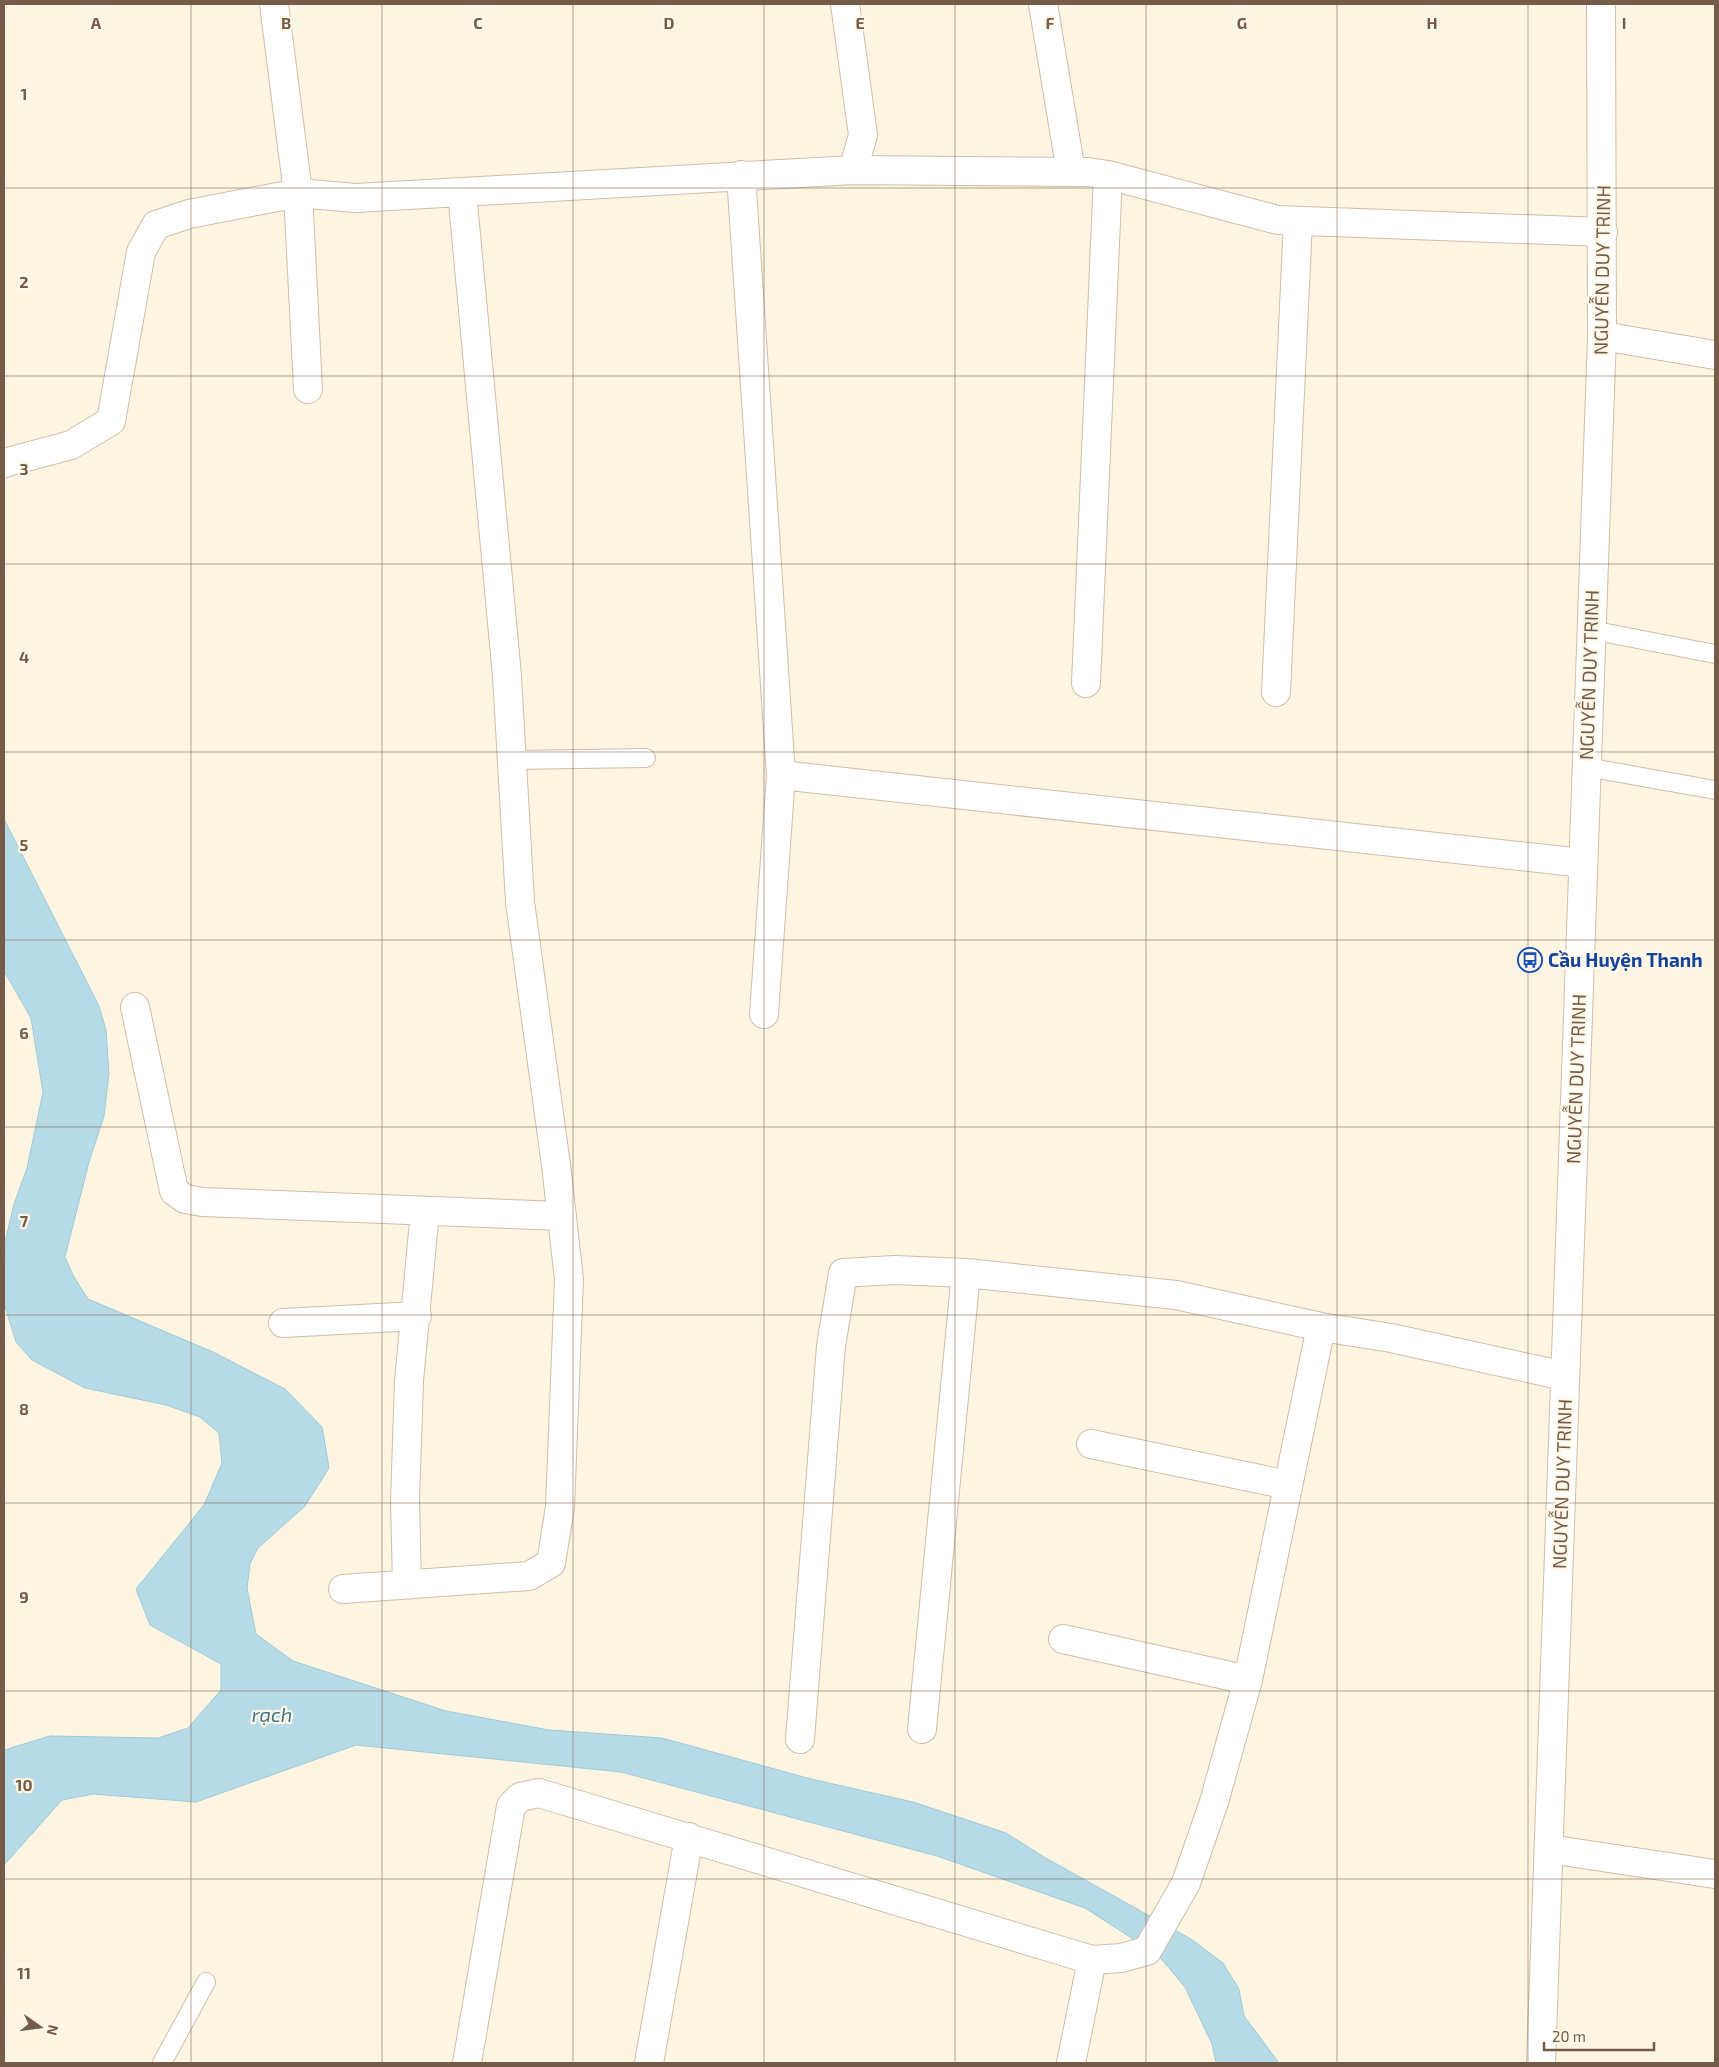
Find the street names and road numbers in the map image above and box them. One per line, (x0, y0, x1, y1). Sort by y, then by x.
street label: NGUYỄN DUY TRINH (1587, 185, 1614, 355)
street label: NGUYỄN DUY TRINH (1572, 589, 1603, 760)
street label: NGUYỄN DUY TRINH (1559, 993, 1590, 1164)
street label: NGUYỄN DUY TRINH (1545, 1398, 1576, 1569)

